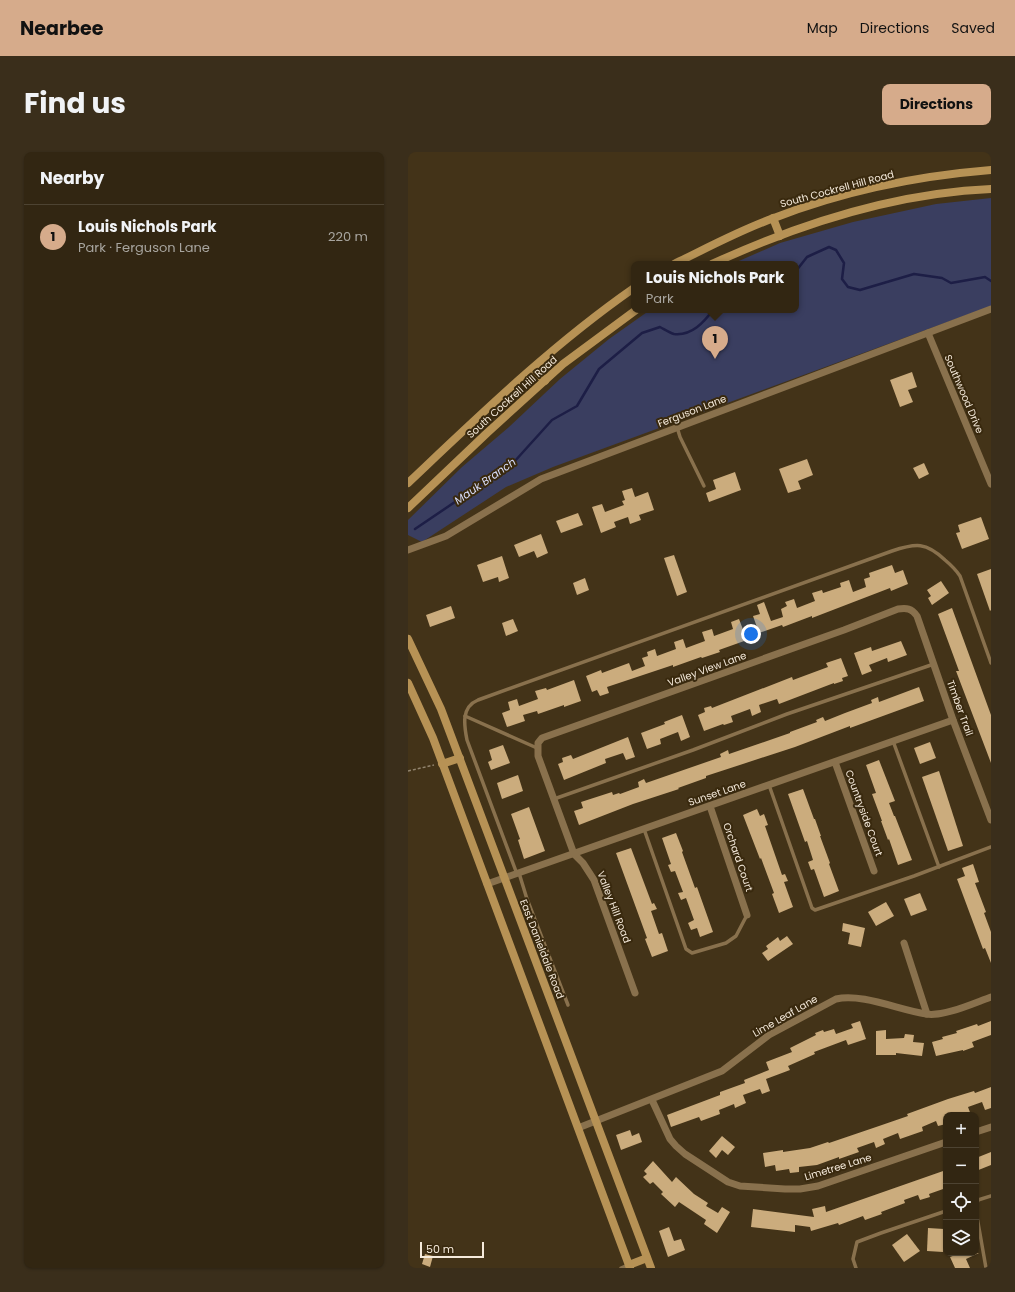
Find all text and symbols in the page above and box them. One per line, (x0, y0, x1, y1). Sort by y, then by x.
text: Nearbee (20, 15, 103, 42)
text: Map (807, 18, 838, 38)
text: Directions (860, 18, 929, 38)
text: Saved (951, 18, 995, 38)
text: Find us (24, 84, 126, 123)
button: Directions (882, 84, 991, 125)
text: Nearby (40, 166, 104, 190)
street label: South Cockrell Hill Road (778, 167, 896, 211)
text: Louis Nichols Park (78, 216, 216, 237)
text: 1 (51, 227, 55, 246)
text: 220 m (328, 227, 368, 246)
text: Park · Ferguson Lane (78, 238, 210, 257)
popup (631, 261, 799, 313)
text: Louis Nichols Park (646, 267, 784, 288)
text: Park (646, 289, 674, 308)
pin: 1 (702, 326, 728, 359)
street label: South Cockrell Hill Road (463, 352, 561, 442)
street label: Southwood Drive (941, 352, 987, 436)
street label: Ferguson Lane (655, 391, 729, 431)
water label: Mauk Branch (451, 454, 519, 508)
your location (741, 624, 761, 644)
street label: Valley View Lane (665, 648, 749, 690)
street label: Timber Trail (943, 678, 977, 738)
street label: Countryside Court (841, 768, 887, 859)
street label: Sunset Lane (686, 776, 748, 810)
street label: Orchard Court (719, 821, 757, 894)
street label: Valley Hill Road (593, 869, 635, 945)
street label: East Danieldale Road (516, 897, 568, 1001)
street label: Lime Leaf Lane (750, 991, 820, 1041)
map controls (943, 1112, 979, 1256)
button: + (943, 1112, 979, 1148)
button: − (943, 1148, 979, 1184)
street label: Limetree Lane (803, 1150, 873, 1184)
button: locate (943, 1184, 979, 1220)
button: layers (943, 1220, 979, 1256)
scale bar (420, 1240, 484, 1259)
text: 50 m (426, 1241, 454, 1257)

